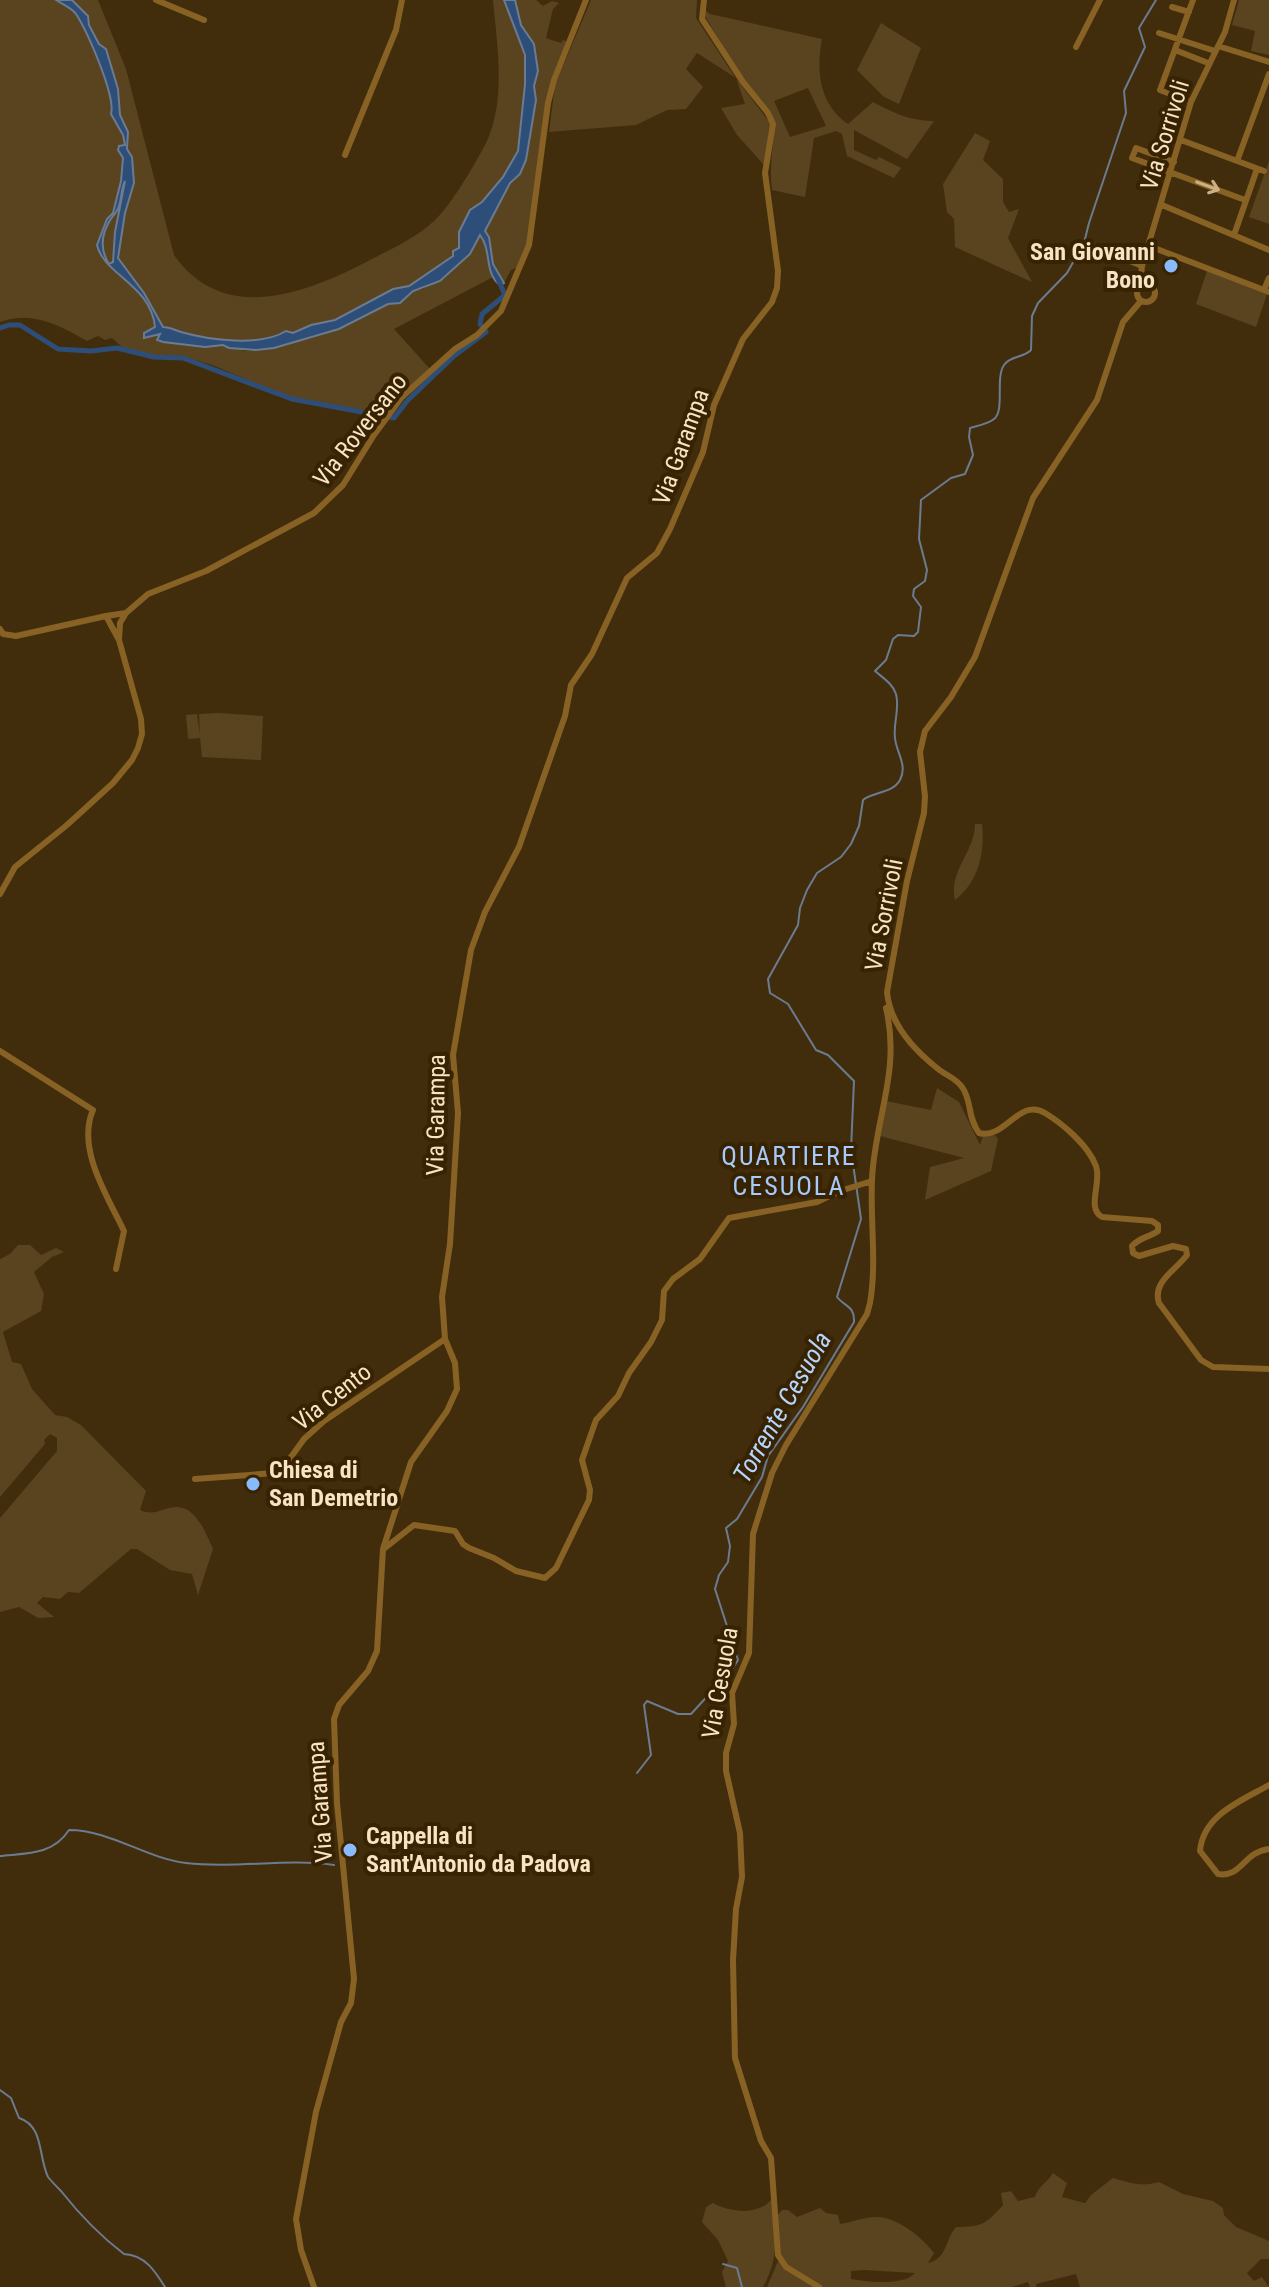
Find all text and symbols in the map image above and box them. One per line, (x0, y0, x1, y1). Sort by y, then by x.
street label: Via Sorrivoli (1135, 77, 1195, 193)
one-way arrow (1195, 180, 1220, 195)
place label: San Giovanni Bono (1030, 238, 1155, 294)
marker: San Giovanni Bono (1162, 257, 1180, 275)
street label: Via Roversano (307, 368, 413, 492)
street label: Via Garampa (647, 385, 715, 509)
street label: Via Sorrivoli (859, 856, 909, 974)
street label: Via Garampa (421, 1054, 451, 1176)
district label: QUARTIERE CESUOLA (721, 1141, 857, 1201)
water label: Torrente Cesuola (727, 1326, 837, 1488)
street label: Via Cento (287, 1358, 377, 1436)
place label: Chiesa di San Demetrio (269, 1456, 398, 1512)
marker: Chiesa di San Demetrio (244, 1475, 262, 1493)
street label: Via Cesuola (696, 1625, 744, 1741)
street label: Via Garampa (302, 1740, 338, 1864)
place label: Cappella di Sant'Antonio da Padova (366, 1822, 591, 1878)
marker: Cappella di Sant'Antonio da Padova (341, 1841, 359, 1859)

